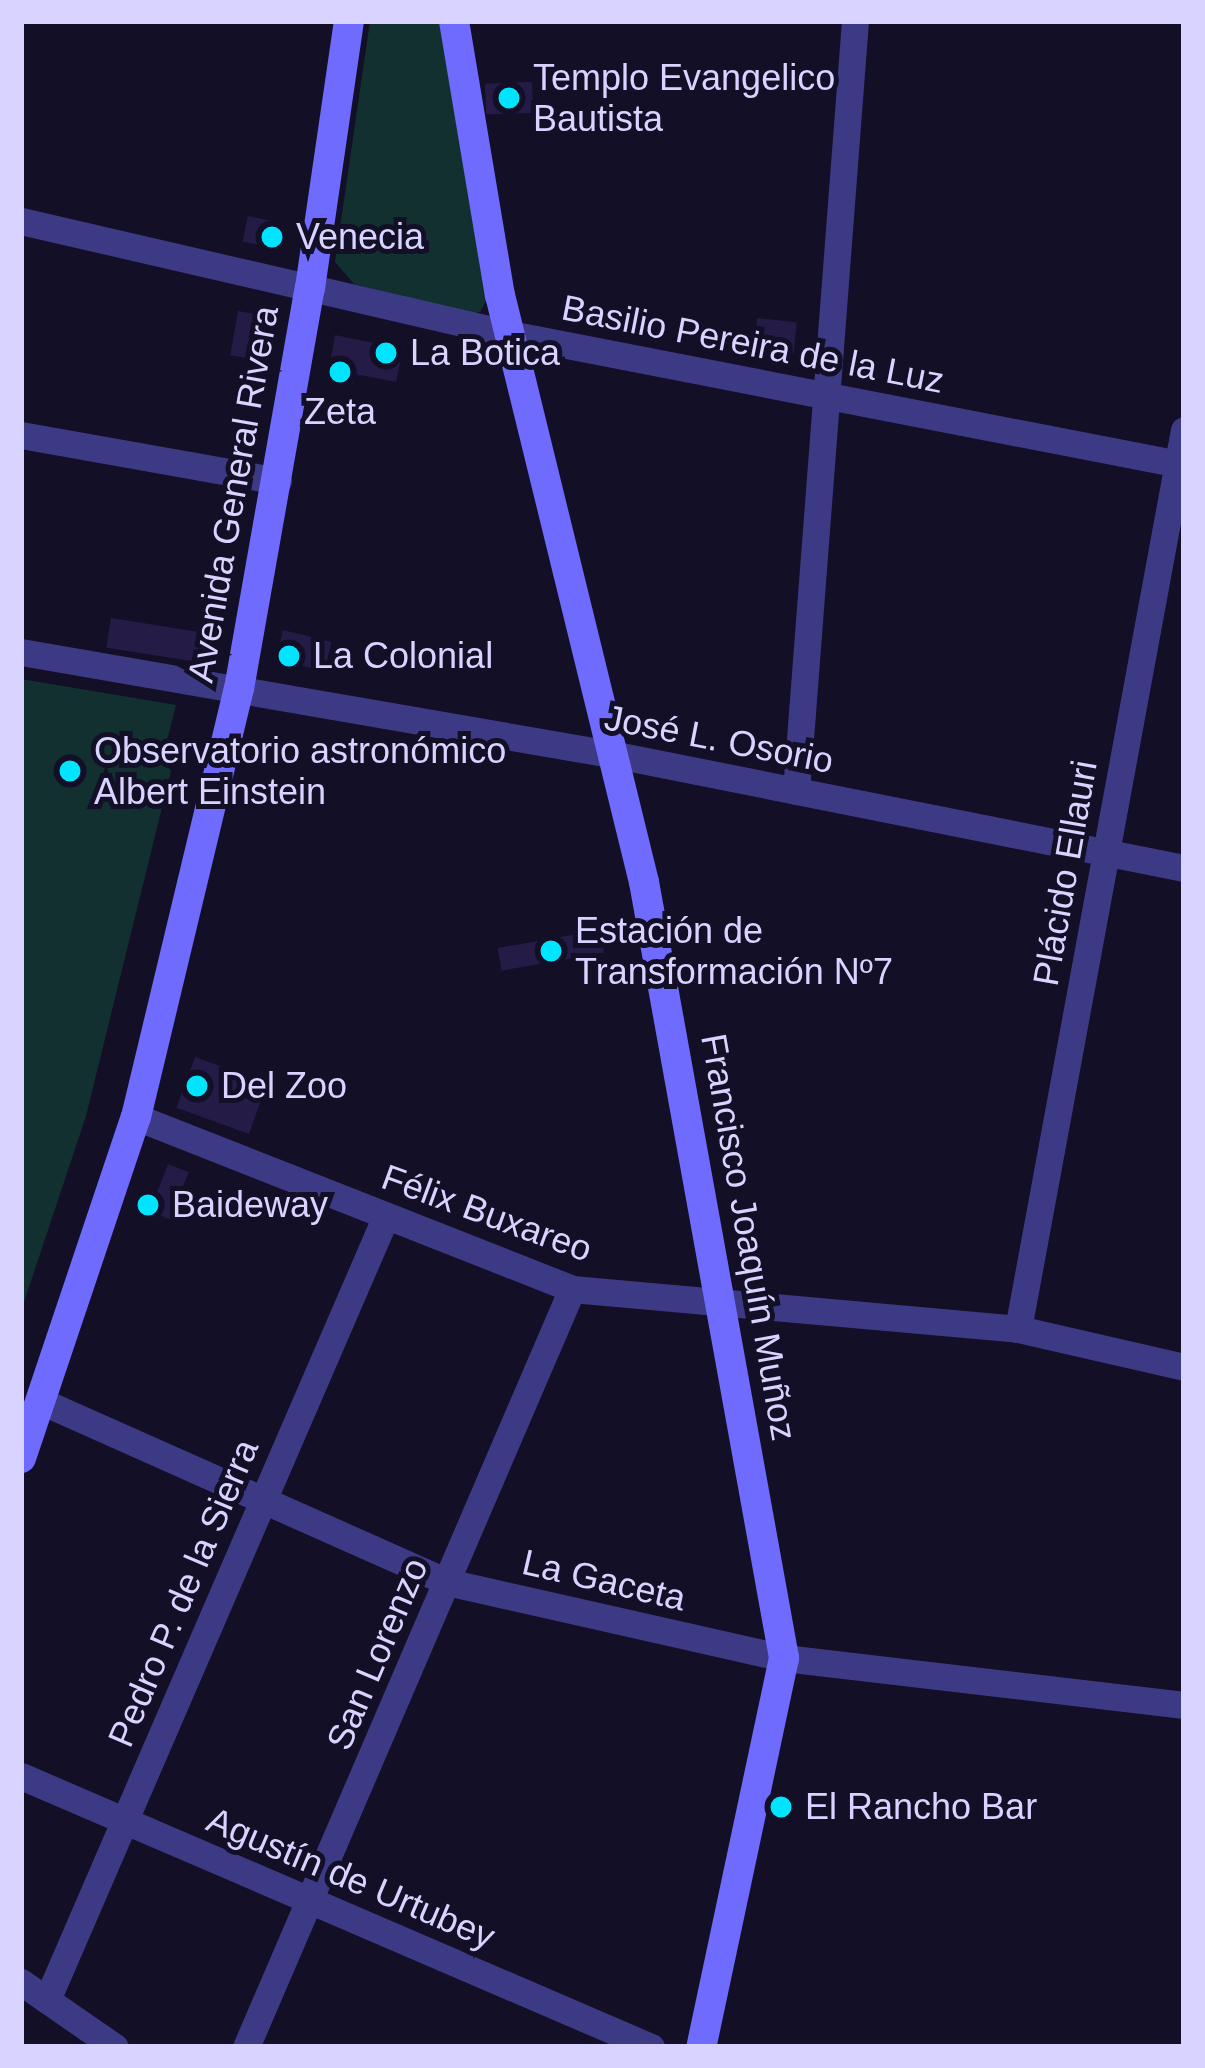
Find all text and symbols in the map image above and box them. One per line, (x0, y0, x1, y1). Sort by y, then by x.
place label: Templo Evangelico Bautista (533, 55, 835, 140)
marker: Templo Evangelico Bautista (496, 85, 522, 111)
place label: Venecia (296, 215, 424, 259)
marker: Venecia (259, 224, 285, 250)
street label: Basilio Pereira de la Luz (558, 286, 948, 402)
street label: Avenida General Rivera (179, 302, 287, 686)
place label: La Botica (410, 331, 560, 375)
marker: La Botica (373, 340, 399, 366)
marker: Zeta (327, 359, 353, 385)
place label: Zeta (304, 390, 376, 434)
place label: La Colonial (313, 634, 493, 678)
marker: La Colonial (276, 643, 302, 669)
street label: José L. Osorio (601, 696, 837, 782)
place label: Observatorio astronómico Albert Einstein (94, 728, 506, 813)
street label: Plácido Ellauri (1024, 757, 1106, 989)
marker: Observatorio astronómico Albert Einstein (57, 758, 83, 784)
place label: Estación de Transformación Nº7 (575, 908, 893, 993)
marker: Estación de Transformación Nº7 (538, 938, 564, 964)
street label: Francisco Joaquín Muñoz (692, 1030, 806, 1444)
place label: Del Zoo (221, 1064, 347, 1108)
marker: Del Zoo (184, 1073, 210, 1099)
street label: Félix Buxareo (376, 1155, 598, 1271)
place label: Baideway (172, 1183, 328, 1227)
marker: Baideway (135, 1192, 161, 1218)
street label: Pedro P. de la Sierra (99, 1433, 267, 1753)
street label: La Gaceta (518, 1540, 690, 1620)
street label: San Lorenzo (317, 1552, 437, 1756)
place label: El Rancho Bar (805, 1785, 1037, 1829)
marker: El Rancho Bar (768, 1794, 794, 1820)
street label: Agustín de Urtubey (201, 1798, 501, 1958)

